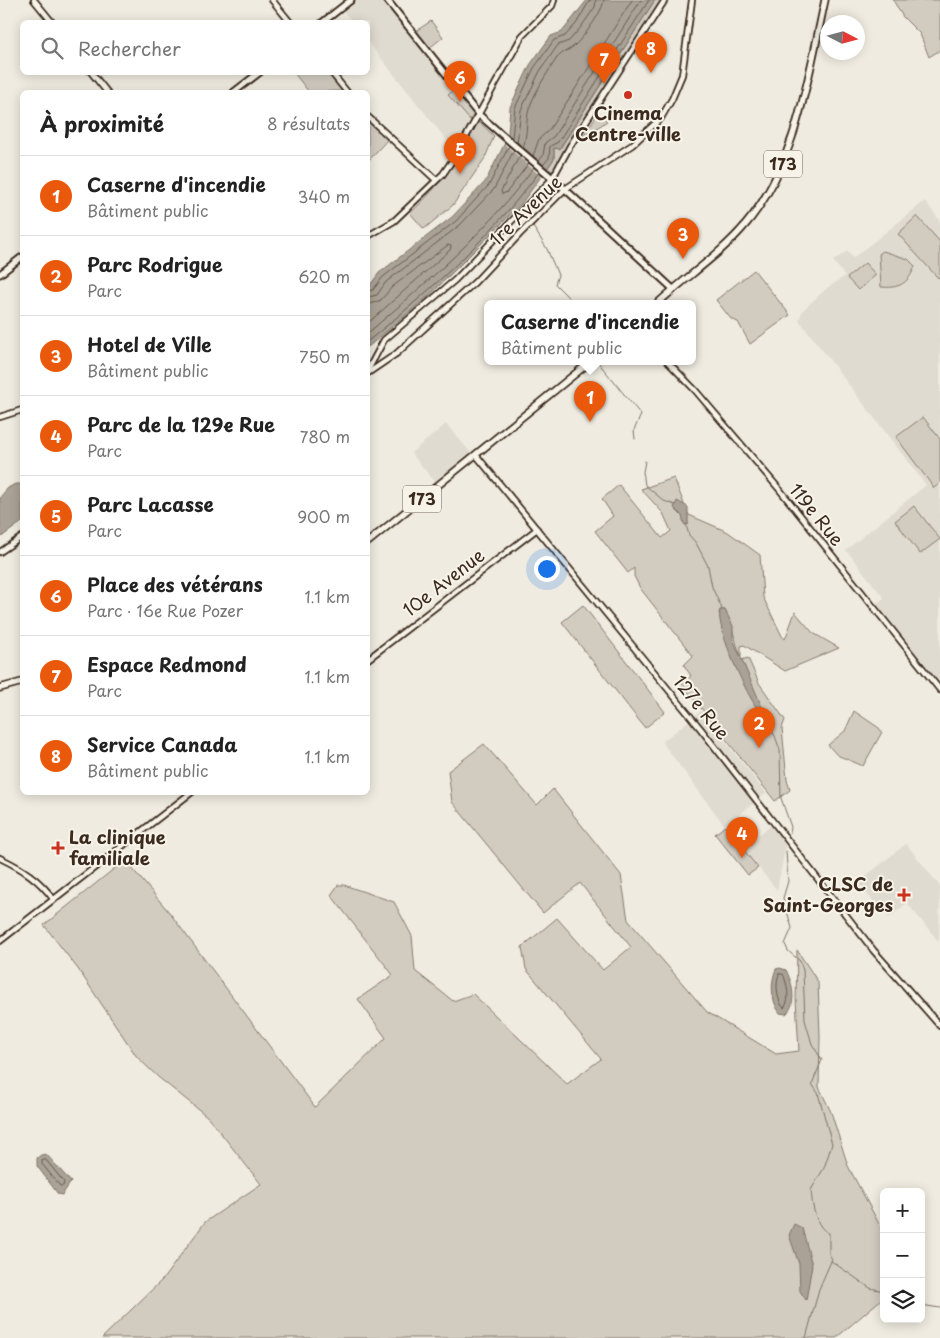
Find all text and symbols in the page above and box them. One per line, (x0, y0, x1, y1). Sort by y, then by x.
north arrow (820, 15, 865, 60)
search box (20, 20, 370, 75)
pin: 8 (635, 32, 667, 73)
icon: search (38, 34, 66, 62)
text: Rechercher (78, 34, 181, 62)
pin: 7 (588, 43, 620, 84)
pin: 6 (444, 61, 476, 102)
marker: Cinema Centre-ville (622, 89, 634, 101)
place label: Cinema Centre-ville (575, 99, 681, 147)
text: À proximité (40, 107, 164, 139)
text: 8 résultats (267, 111, 350, 135)
pin: 5 (444, 133, 476, 174)
road number: 173 (764, 150, 802, 178)
street label: 1re Avenue (482, 168, 568, 252)
text: Caserne d'incendie (87, 170, 266, 198)
text: 1 (52, 184, 60, 208)
text: 340 m (298, 184, 350, 208)
text: Bâtiment public (87, 198, 208, 222)
pin: 3 (667, 218, 699, 259)
text: Parc Rodrigue (87, 250, 223, 278)
text: 2 (50, 264, 62, 288)
text: 620 m (298, 264, 350, 288)
text: Parc (87, 278, 122, 302)
popup (484, 300, 696, 365)
text: Caserne d'incendie (501, 307, 679, 335)
text: Hotel de Ville (87, 330, 212, 358)
text: Bâtiment public (501, 335, 622, 359)
text: 3 (51, 344, 61, 368)
text: 750 m (299, 344, 350, 368)
text: Bâtiment public (87, 358, 208, 382)
pin: 1 (574, 381, 606, 422)
text: Parc de la 129e Rue (87, 410, 275, 438)
text: 4 (51, 424, 61, 448)
text: 780 m (300, 424, 350, 448)
text: Parc (87, 438, 122, 462)
street label: 119e Rue (783, 477, 851, 551)
road number: 173 (403, 486, 441, 512)
text: Parc Lacasse (87, 490, 214, 518)
text: 5 (51, 504, 61, 528)
text: 900 m (297, 504, 350, 528)
text: Parc (87, 518, 122, 542)
street label: 10e Avenue (397, 541, 490, 622)
your location (534, 556, 560, 582)
text: Place des vétérans (87, 570, 263, 598)
text: 6 (50, 584, 62, 608)
text: 1.1 km (304, 584, 350, 608)
text: Parc · 16e Rue Pozer (87, 598, 243, 622)
text: Espace Redmond (87, 650, 247, 678)
text: 7 (51, 664, 61, 688)
text: 1.1 km (304, 664, 350, 688)
street label: 127e Rue (668, 669, 737, 745)
text: Parc (87, 678, 122, 702)
pin: 2 (743, 707, 775, 748)
text: Service Canada (87, 730, 237, 758)
text: 8 (51, 744, 61, 768)
text: 1.1 km (304, 744, 350, 768)
text: Bâtiment public (87, 758, 208, 782)
pin: 4 (726, 817, 758, 858)
place label: La clinique familiale (69, 823, 166, 871)
marker: La clinique familiale (51, 841, 65, 855)
place label: CLSC de Saint-Georges (763, 870, 893, 918)
marker: CLSC de Saint-Georges (897, 888, 911, 902)
map controls (880, 1188, 925, 1323)
button: + (880, 1188, 925, 1233)
button: − (880, 1233, 925, 1278)
button: layers (880, 1278, 925, 1323)

